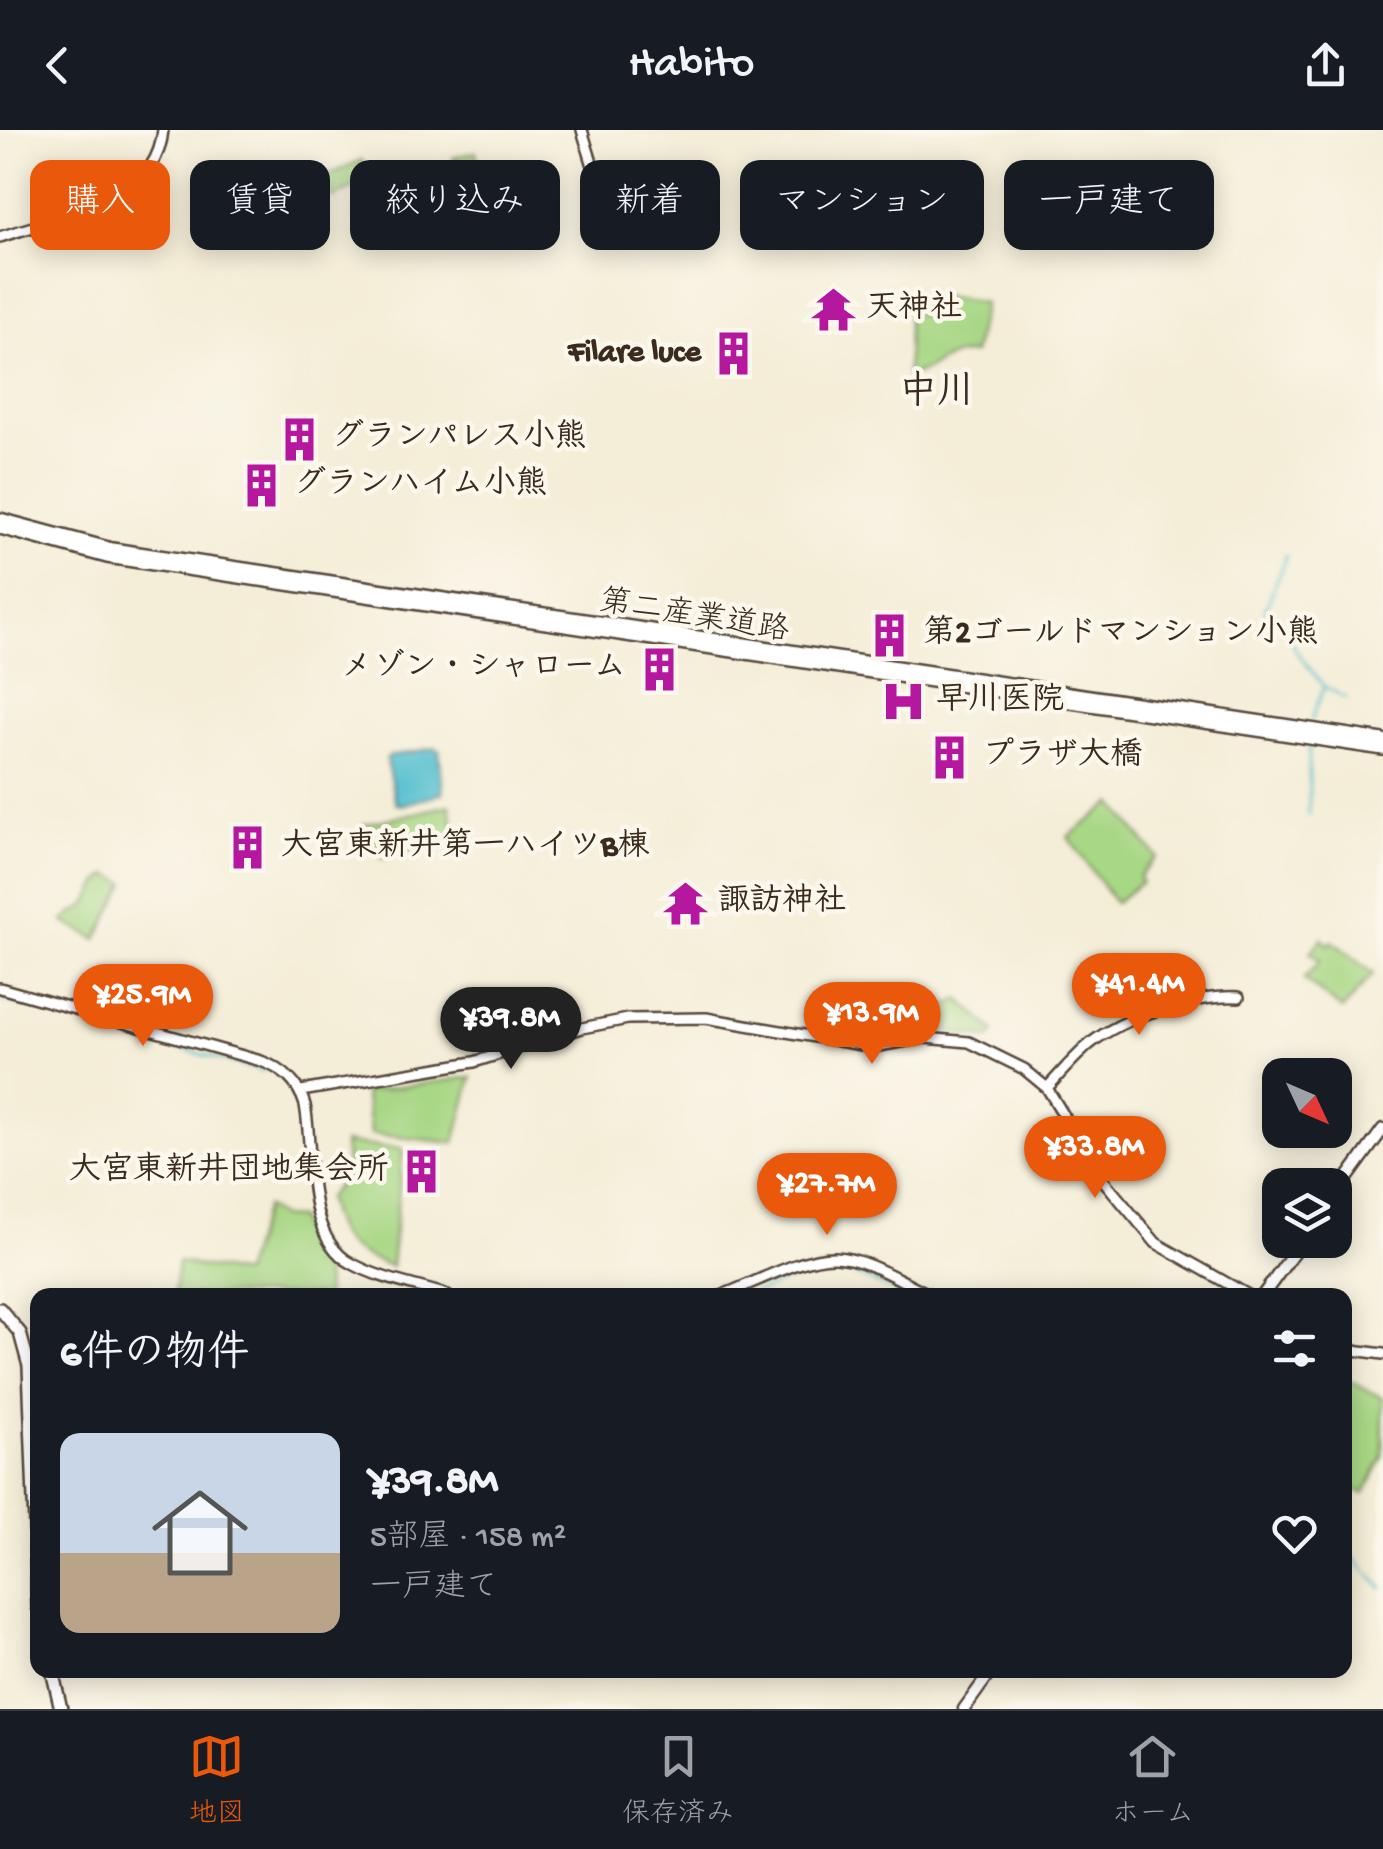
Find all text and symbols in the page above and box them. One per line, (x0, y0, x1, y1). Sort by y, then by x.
icon: back (30, 38, 85, 93)
icon: share (1298, 38, 1353, 93)
text: Habito (629, 39, 754, 92)
chip: 購入 (30, 160, 170, 250)
chip: 賃貸 (190, 160, 330, 250)
chip: 絞り込み (350, 160, 560, 250)
chip: 新着 (580, 160, 720, 250)
chip: マンション (740, 160, 984, 250)
chip: 一戸建て (1004, 160, 1214, 250)
temple icon: 天神社 (809, 286, 857, 334)
place label: 天神社 (866, 290, 962, 329)
building icon: Filare luce (710, 330, 758, 378)
place label: Filare luce (567, 335, 702, 373)
district label: 中川 (899, 370, 975, 417)
building icon: グランパレス小熊 (275, 415, 323, 463)
place label: グランパレス小熊 (332, 418, 587, 458)
building icon: グランハイム小熊 (237, 462, 285, 510)
place label: グランハイム小熊 (294, 465, 547, 505)
street label: 第二産業道路 (596, 582, 792, 652)
building icon: 第2ゴールドマンション小熊 (866, 611, 914, 659)
place label: 第2ゴールドマンション小熊 (923, 614, 1319, 654)
building icon: メゾン・シャローム (635, 645, 683, 693)
place label: メゾン・シャローム (341, 648, 626, 688)
hospital icon: 早川医院 (879, 678, 927, 726)
place label: 早川医院 (936, 682, 1064, 721)
building icon: プラザ大橋 (925, 733, 973, 781)
place label: プラザ大橋 (982, 737, 1142, 776)
building icon: 大宮東新井第一ハイツB棟 (224, 824, 272, 872)
place label: 大宮東新井第一ハイツB棟 (281, 827, 649, 867)
temple icon: 諏訪神社 (661, 879, 709, 927)
place label: 諏訪神社 (718, 883, 846, 922)
pin: ¥41.4M (1058, 953, 1220, 1038)
pin: ¥25.9M (62, 964, 224, 1049)
text: ¥41.4M (1094, 966, 1184, 1004)
text: ¥25.9M (95, 977, 191, 1015)
pin: ¥13.9M (791, 982, 953, 1067)
pin: ¥39.8M (430, 987, 592, 1072)
text: ¥13.9M (826, 995, 918, 1033)
text: ¥39.8M (462, 1000, 560, 1038)
north arrow (1262, 1058, 1352, 1148)
map controls (1262, 1058, 1352, 1258)
pin: ¥33.8M (1014, 1116, 1176, 1201)
text: ¥33.8M (1046, 1129, 1144, 1167)
building icon: 大宮東新井団地集会所 (398, 1148, 446, 1196)
place label: 大宮東新井団地集会所 (69, 1151, 389, 1191)
pin: ¥27.7M (746, 1153, 908, 1238)
text: ¥27.7M (779, 1166, 875, 1204)
button: layers (1262, 1168, 1352, 1258)
icon: filters (1267, 1321, 1322, 1376)
text: 6件の物件 (60, 1332, 249, 1381)
text: ¥39.8M (370, 1459, 498, 1508)
icon: home (140, 1473, 260, 1593)
icon: heart (1267, 1506, 1322, 1561)
text: 5部屋 · 158 m² (370, 1520, 566, 1558)
text: 一戸建て (370, 1570, 498, 1608)
tab: 地図 (189, 1729, 245, 1832)
tab: 保存済み (622, 1729, 734, 1832)
tab: ホーム (1111, 1729, 1194, 1832)

